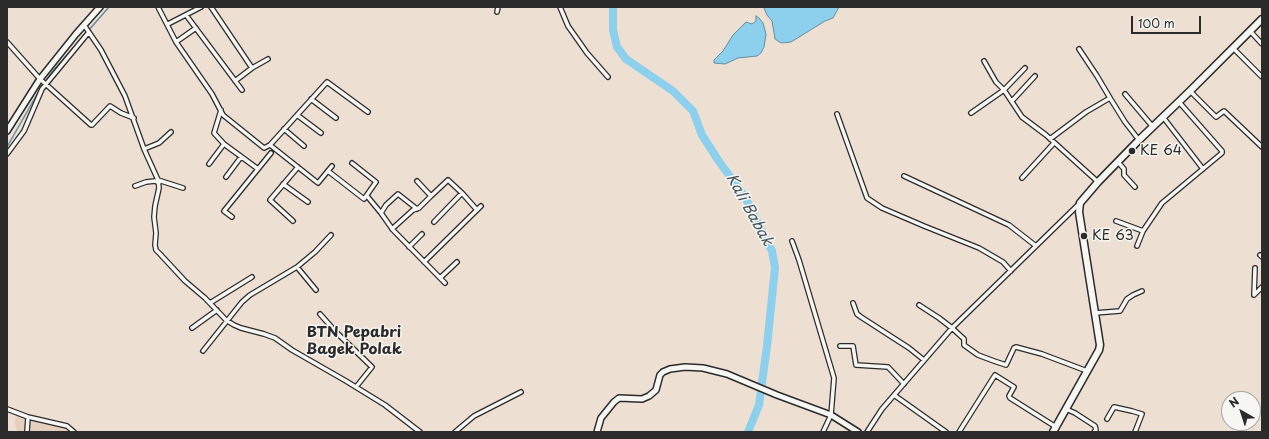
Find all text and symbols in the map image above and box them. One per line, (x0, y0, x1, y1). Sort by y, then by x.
scale bar (1133, 8, 1203, 34)
text: 100 m (1138, 14, 1175, 32)
place label: KE 64 (1140, 143, 1182, 159)
marker: KE 64 (1127, 146, 1137, 156)
water label: Kali Babak (722, 171, 776, 249)
place label: KE 63 (1092, 228, 1134, 244)
marker: KE 63 (1079, 231, 1089, 241)
district label: BTN Pepabri Bagek Polak (306, 324, 402, 359)
north arrow (1221, 391, 1261, 431)
text: N (1225, 393, 1242, 411)

